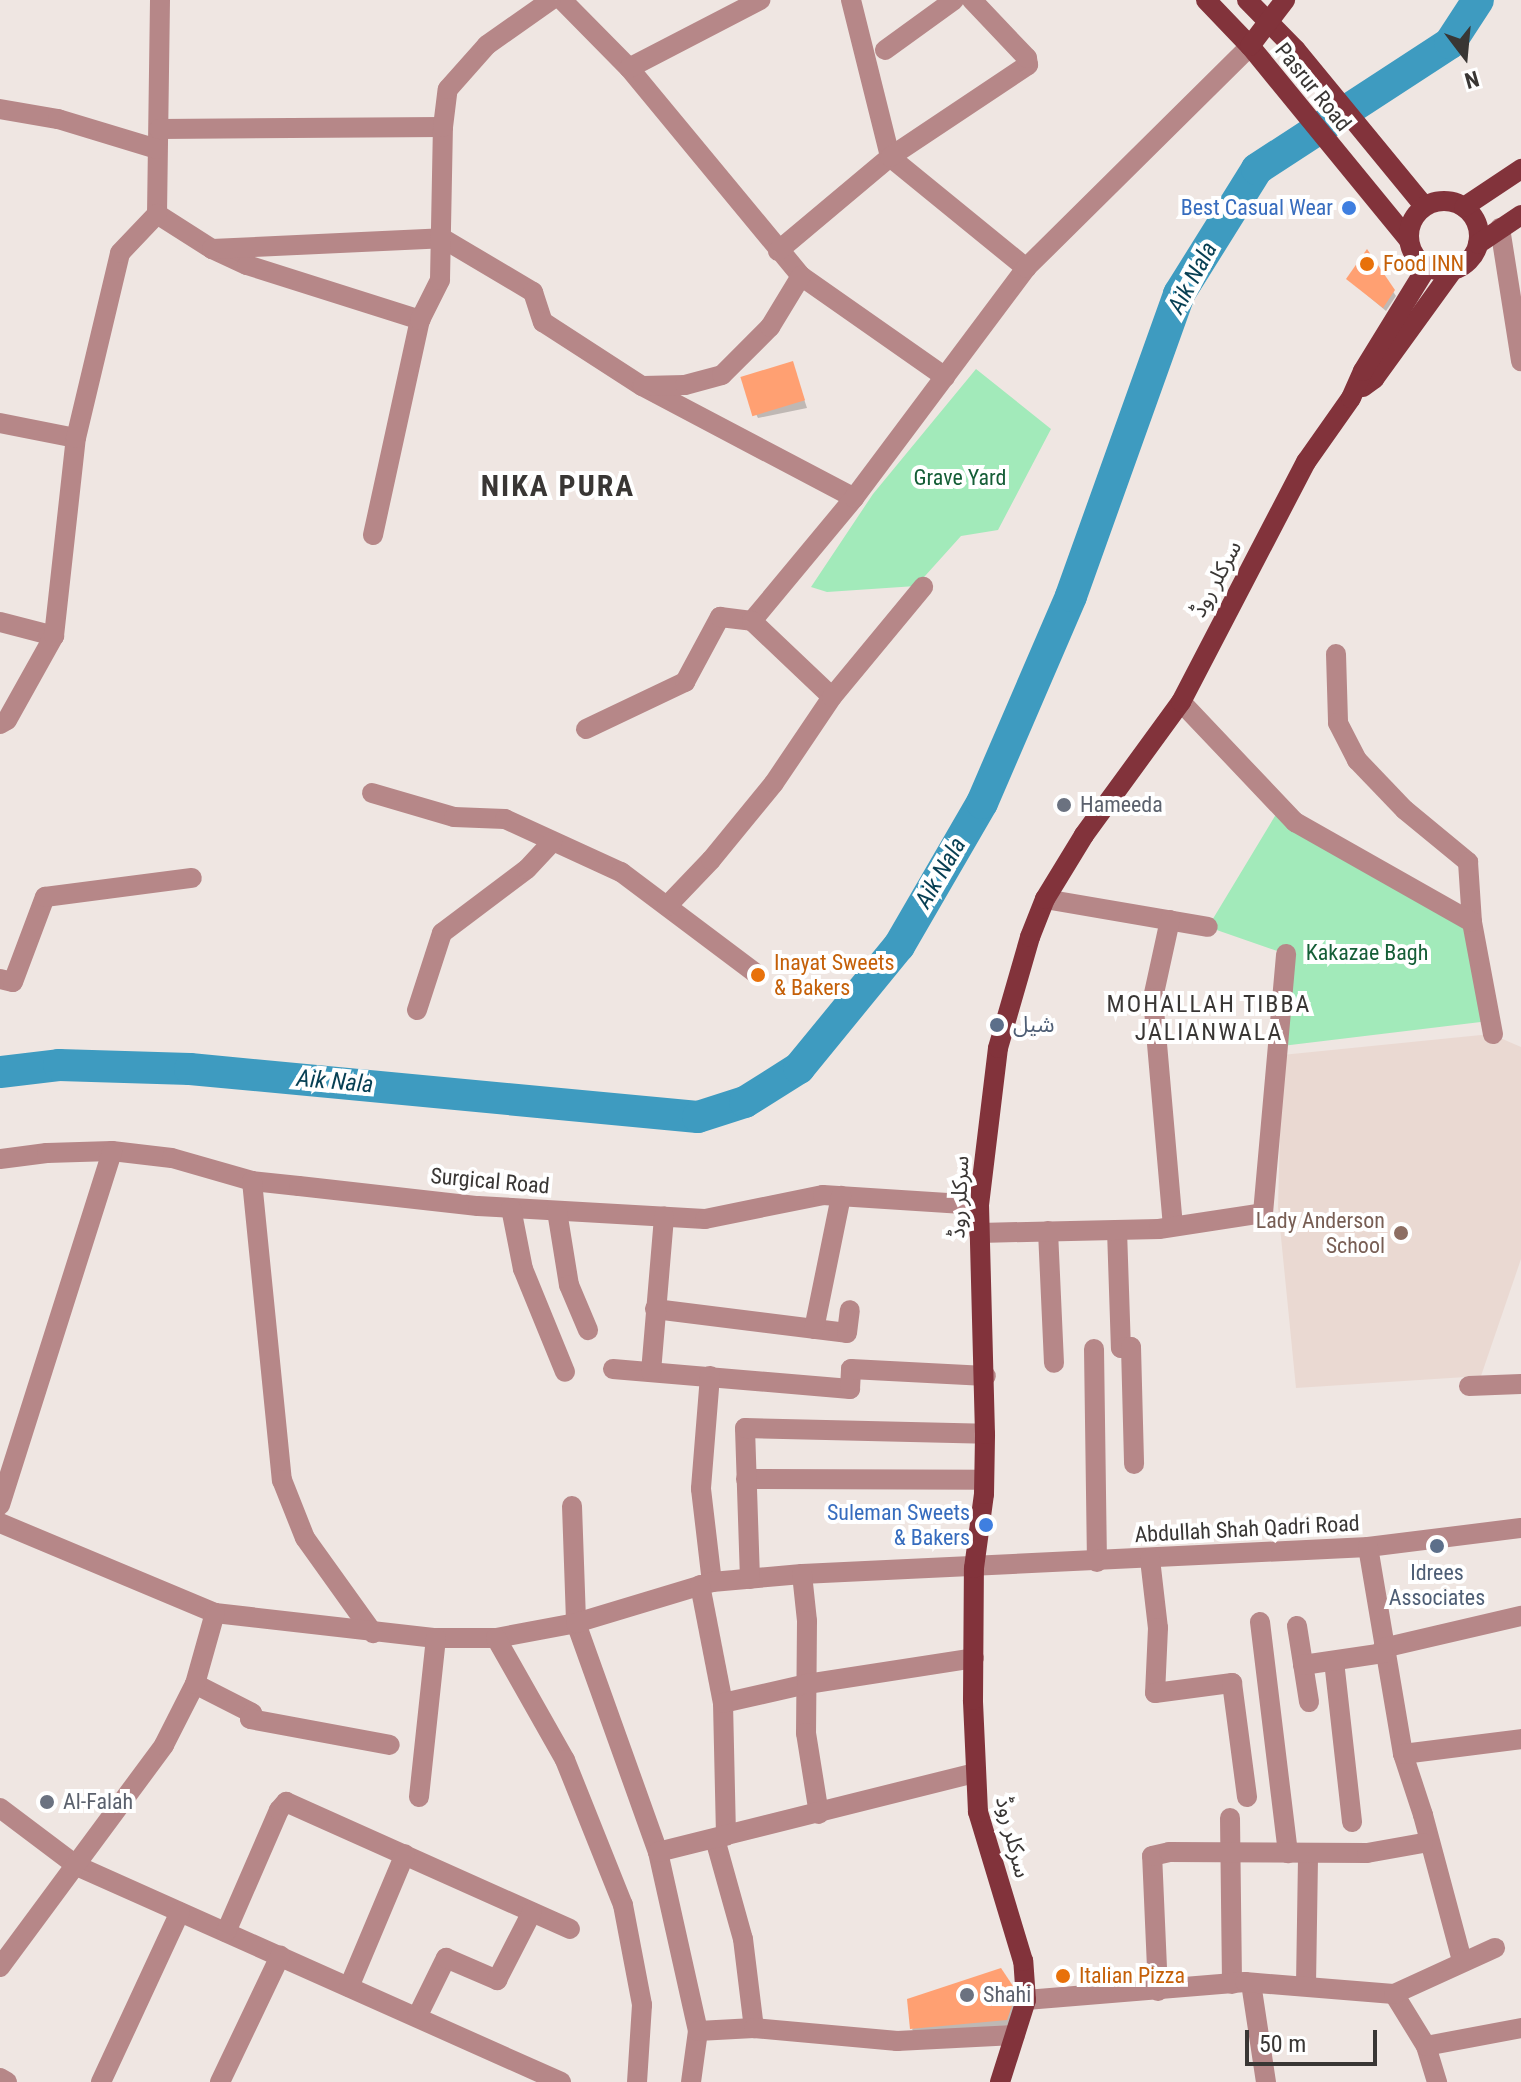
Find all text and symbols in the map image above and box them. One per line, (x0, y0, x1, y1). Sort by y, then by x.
north arrow (1425, 16, 1505, 96)
street label: Pasrur Road (1269, 38, 1357, 136)
text: N (1462, 66, 1482, 93)
place label: Best Casual Wear (1181, 195, 1333, 221)
marker: Best Casual Wear (1340, 199, 1358, 217)
water label: Aik Nala (1162, 237, 1224, 319)
place label: Food INN (1383, 251, 1464, 277)
marker: Food INN (1358, 255, 1376, 273)
park label: Grave Yard (914, 465, 1006, 491)
district label: NIKA PURA (481, 468, 635, 504)
street label: سرکلر روڈ (1185, 536, 1247, 622)
place label: Hameeda (1080, 792, 1163, 818)
marker: Hameeda (1055, 796, 1073, 814)
water label: Aik Nala (909, 833, 973, 913)
park label: Kakazae Bagh (1306, 940, 1428, 966)
place label: Inayat Sweets & Bakers (774, 949, 895, 1000)
marker: Inayat Sweets & Bakers (749, 966, 767, 984)
district label: MOHALLAH TIBBA JALIANWALA (1106, 991, 1312, 1047)
place label: شیل (1013, 1012, 1055, 1038)
marker: شیل (988, 1016, 1006, 1034)
water label: Aik Nala (295, 1064, 375, 1100)
street label: سرکلر روڈ (944, 1155, 974, 1239)
street label: Surgical Road (429, 1163, 551, 1199)
place label: Lady Anderson School (1256, 1207, 1385, 1258)
marker: Lady Anderson School (1392, 1224, 1410, 1242)
place label: Suleman Sweets & Bakers (827, 1499, 970, 1550)
street label: Abdullah Shah Qadri Road (1134, 1510, 1360, 1548)
marker: Suleman Sweets & Bakers (977, 1516, 995, 1534)
marker: Idrees Associates (1428, 1537, 1446, 1555)
place label: Idrees Associates (1389, 1559, 1485, 1610)
place label: Al-Falah (63, 1789, 133, 1815)
marker: Al-Falah (38, 1793, 56, 1811)
street label: سرکلر روڈ (990, 1794, 1036, 1880)
place label: Italian Pizza (1079, 1963, 1185, 1989)
marker: Italian Pizza (1054, 1967, 1072, 1985)
place label: Shahi (983, 1982, 1031, 2008)
marker: Shahi (958, 1986, 976, 2004)
scale bar (1249, 2014, 1381, 2064)
text: 50 m (1259, 2030, 1306, 2058)

